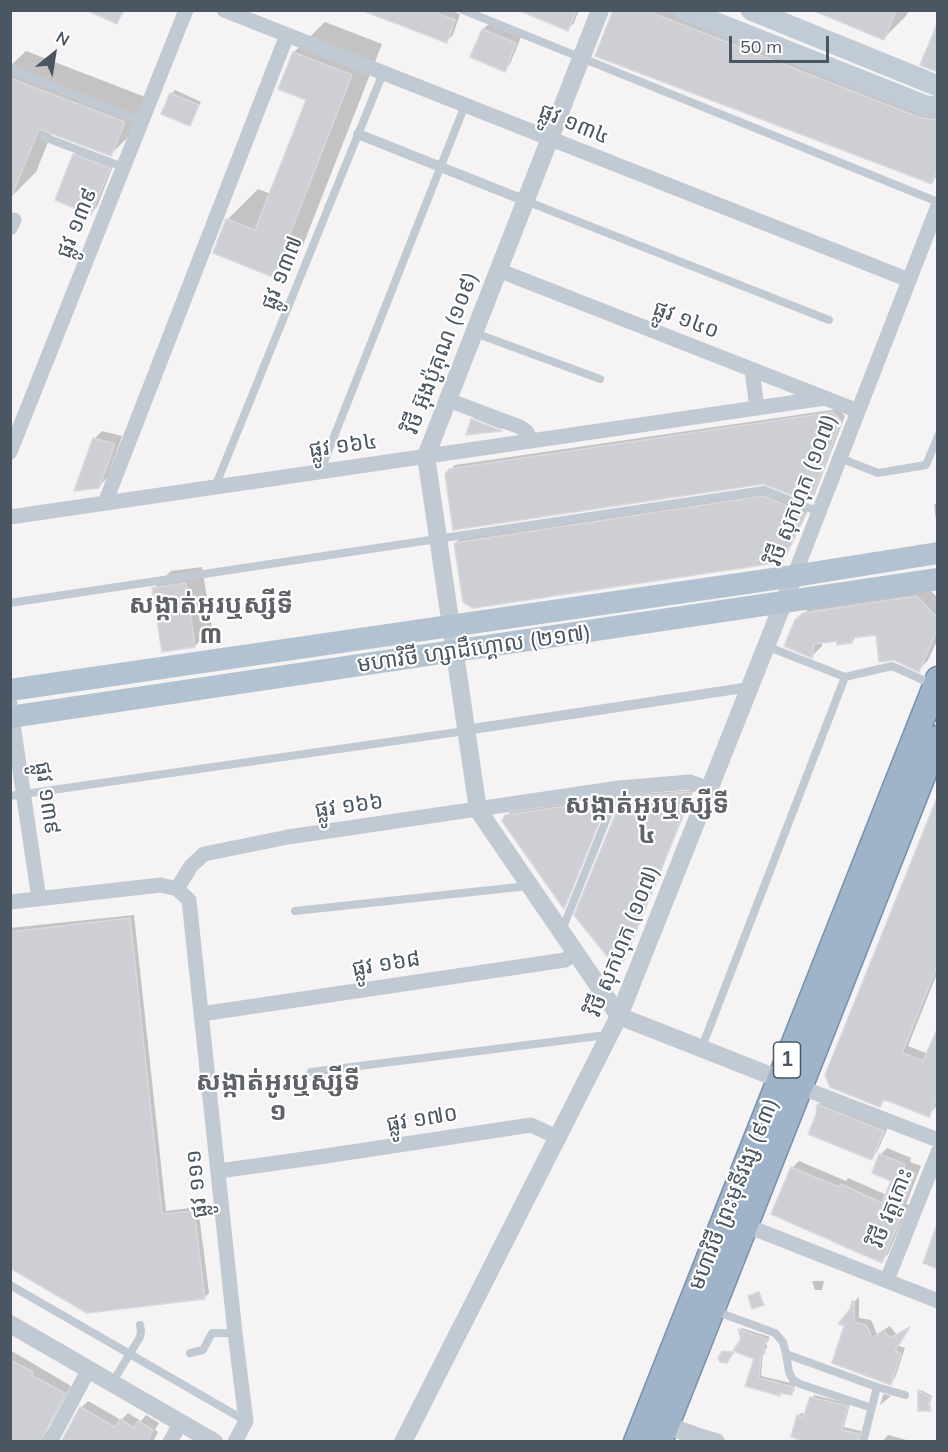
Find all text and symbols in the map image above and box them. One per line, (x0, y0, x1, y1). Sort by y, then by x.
north arrow (24, 24, 84, 84)
scale bar (732, 24, 832, 62)
text: N (53, 27, 73, 50)
text: 50 m (740, 35, 782, 58)
street label: ផ្លូវ ១៣៤ (535, 98, 613, 150)
street label: ផ្លូវ ១៣៩ (51, 184, 103, 262)
street label: ផ្លូវ ១៣៧ (255, 232, 309, 314)
street label: វិថី អ៊ុងប៉ូគុណ (១០៩) (398, 268, 484, 438)
street label: ផ្លូវ ១៤០ (649, 295, 723, 345)
street label: វិថី សុកហុក (១០៧) (761, 410, 843, 570)
street label: ផ្លូវ ១៦៤ (307, 428, 379, 464)
district label: សង្កាត់អូរឬស្សីទី ៣ (129, 589, 293, 650)
street label: មហាវិថី ហ្សាដឹហ្គោល (២១៧) (355, 620, 593, 678)
street label: ផ្លូវ ១៣៩ (29, 760, 65, 836)
street label: ផ្លូវ ១៦៦ (313, 788, 385, 824)
district label: សង្កាត់អូរឬស្សីទី ៤ (565, 789, 729, 850)
street label: វិថី សុកហុក (១០៧) (581, 862, 665, 1020)
street label: ផ្លូវ ១៦៨ (350, 946, 422, 982)
road number: 1 (774, 1042, 800, 1078)
district label: សង្កាត់អូរឬស្សីទី ១ (196, 1066, 360, 1128)
street label: មហាវិថី ព្រះមុនីវង្ស (៩៣) (683, 1094, 785, 1294)
street label: ផ្លូវ ១៧០ (384, 1100, 460, 1138)
street label: ផ្លូវ ១១១ (180, 1148, 214, 1220)
street label: វិថី វត្តកោះ (863, 1164, 919, 1252)

